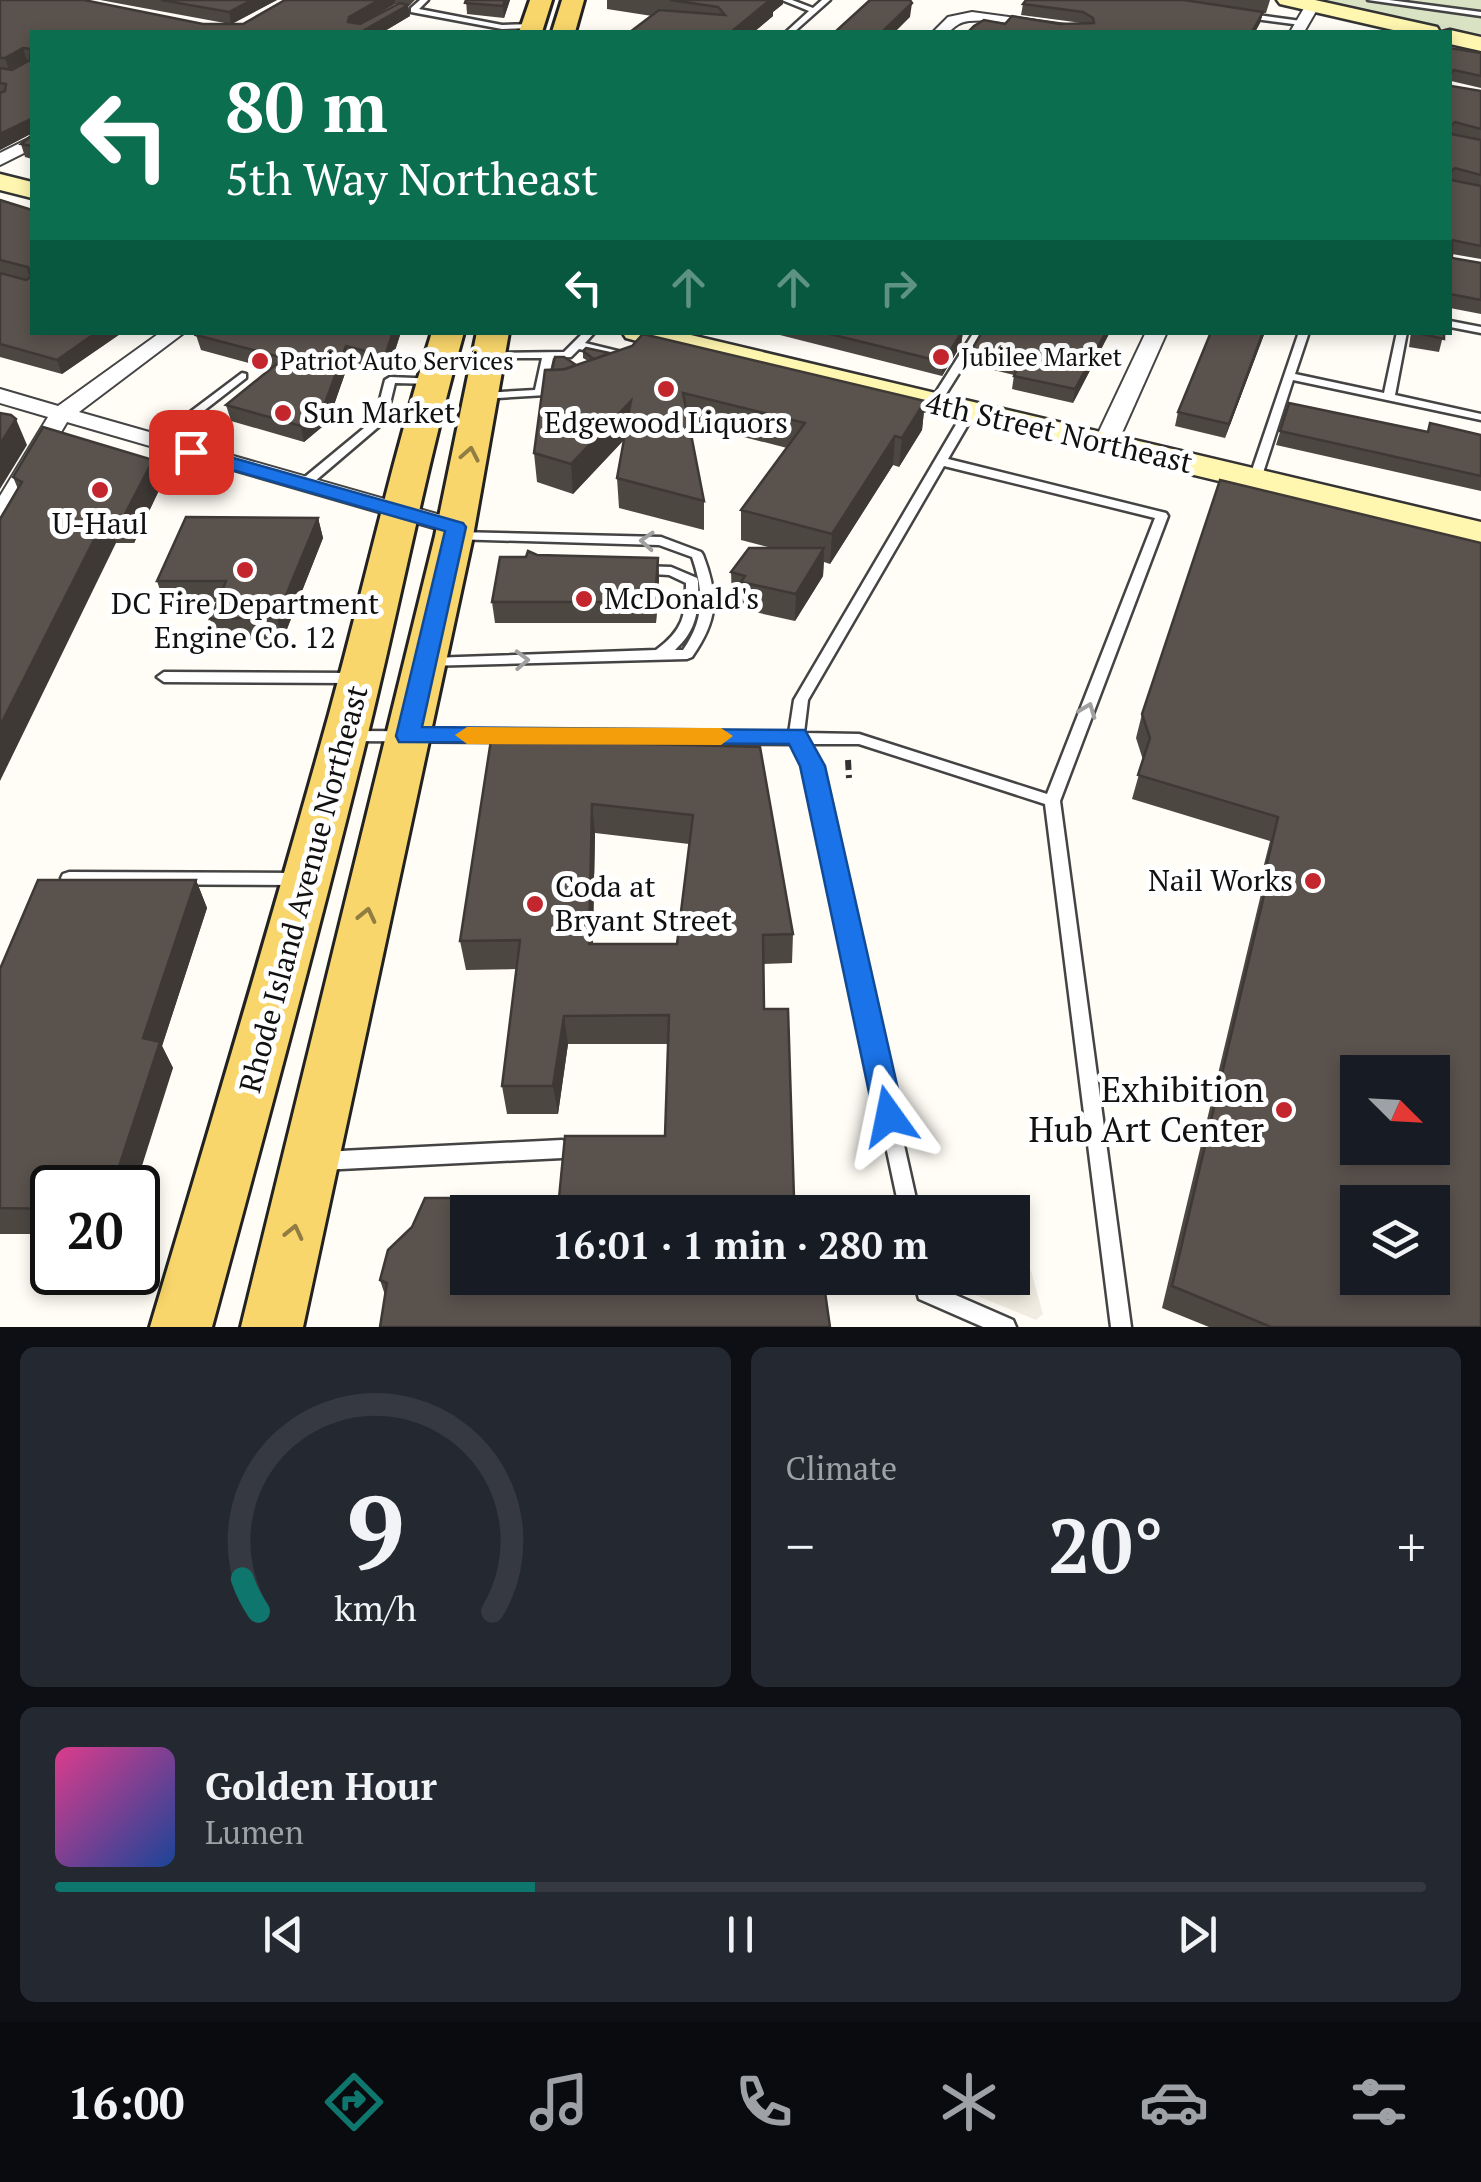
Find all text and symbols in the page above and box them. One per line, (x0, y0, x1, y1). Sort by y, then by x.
text: 80 m (225, 59, 388, 152)
icon: left (60, 70, 190, 200)
text: 5th Way Northeast (225, 148, 598, 208)
icon: left (556, 260, 611, 315)
icon: ahead (661, 260, 716, 315)
icon: ahead (766, 260, 821, 315)
icon: right (871, 260, 926, 315)
place label: Jubilee Market (961, 340, 1122, 373)
place label: Patriot Auto Services (280, 344, 514, 377)
marker: Jubilee Market (930, 346, 952, 368)
marker: Patriot Auto Services (249, 350, 271, 372)
marker: Edgewood Liquors (655, 378, 677, 400)
street label: 4th Street Northeast (922, 382, 1196, 482)
place label: Sun Market (303, 392, 455, 432)
marker: Sun Market (272, 402, 294, 424)
place label: Edgewood Liquors (544, 402, 788, 442)
pin (149, 410, 234, 495)
icon: arrive (164, 425, 219, 480)
one-way arrow (459, 446, 480, 463)
marker: U-Haul (89, 479, 111, 501)
place label: U-Haul (52, 503, 148, 543)
one-way arrow (639, 531, 655, 552)
marker: DC Fire Department Engine Co. 12 (234, 559, 256, 581)
place label: McDonald's (604, 578, 759, 618)
place label: DC Fire Department Engine Co. 12 (111, 583, 379, 657)
marker: McDonald's (573, 588, 595, 610)
one-way arrow (515, 650, 531, 671)
street label: Rhode Island Avenue Northeast (229, 681, 377, 1097)
one-way arrow (1076, 703, 1096, 720)
place label: Nail Works (1148, 860, 1293, 900)
place label: Coda at Bryant Street (555, 866, 732, 940)
marker: Nail Works (1302, 870, 1324, 892)
marker: Coda at Bryant Street (524, 893, 546, 915)
one-way arrow (355, 907, 376, 924)
north arrow (1340, 1055, 1450, 1165)
map controls (1340, 1055, 1450, 1295)
position arrow (837, 1064, 941, 1168)
place label: Exhibition Hub Art Center (1029, 1066, 1265, 1152)
marker: Exhibition Hub Art Center (1273, 1099, 1295, 1121)
speed limit sign: 20 (30, 1165, 160, 1295)
button: layers (1340, 1185, 1450, 1295)
text: 16:01 · 1 min · 280 m (552, 1220, 928, 1270)
one-way arrow (282, 1224, 303, 1241)
text: Climate (786, 1447, 897, 1489)
text: 9 (346, 1461, 405, 1599)
text: 20° (1048, 1495, 1164, 1594)
text: − (786, 1509, 815, 1582)
text: + (1397, 1509, 1426, 1582)
text: km/h (334, 1584, 417, 1631)
text: Golden Hour (205, 1761, 437, 1811)
text: Lumen (205, 1811, 304, 1853)
icon: previous (256, 1907, 311, 1962)
icon: pause (713, 1907, 768, 1962)
icon: next (1170, 1907, 1225, 1962)
icon: directions (319, 2067, 389, 2137)
icon: music (524, 2067, 594, 2137)
icon: phone (729, 2067, 799, 2137)
icon: climate (934, 2067, 1004, 2137)
icon: car (1139, 2067, 1209, 2137)
icon: filters (1344, 2067, 1414, 2137)
text: 16:00 (67, 2072, 185, 2132)

